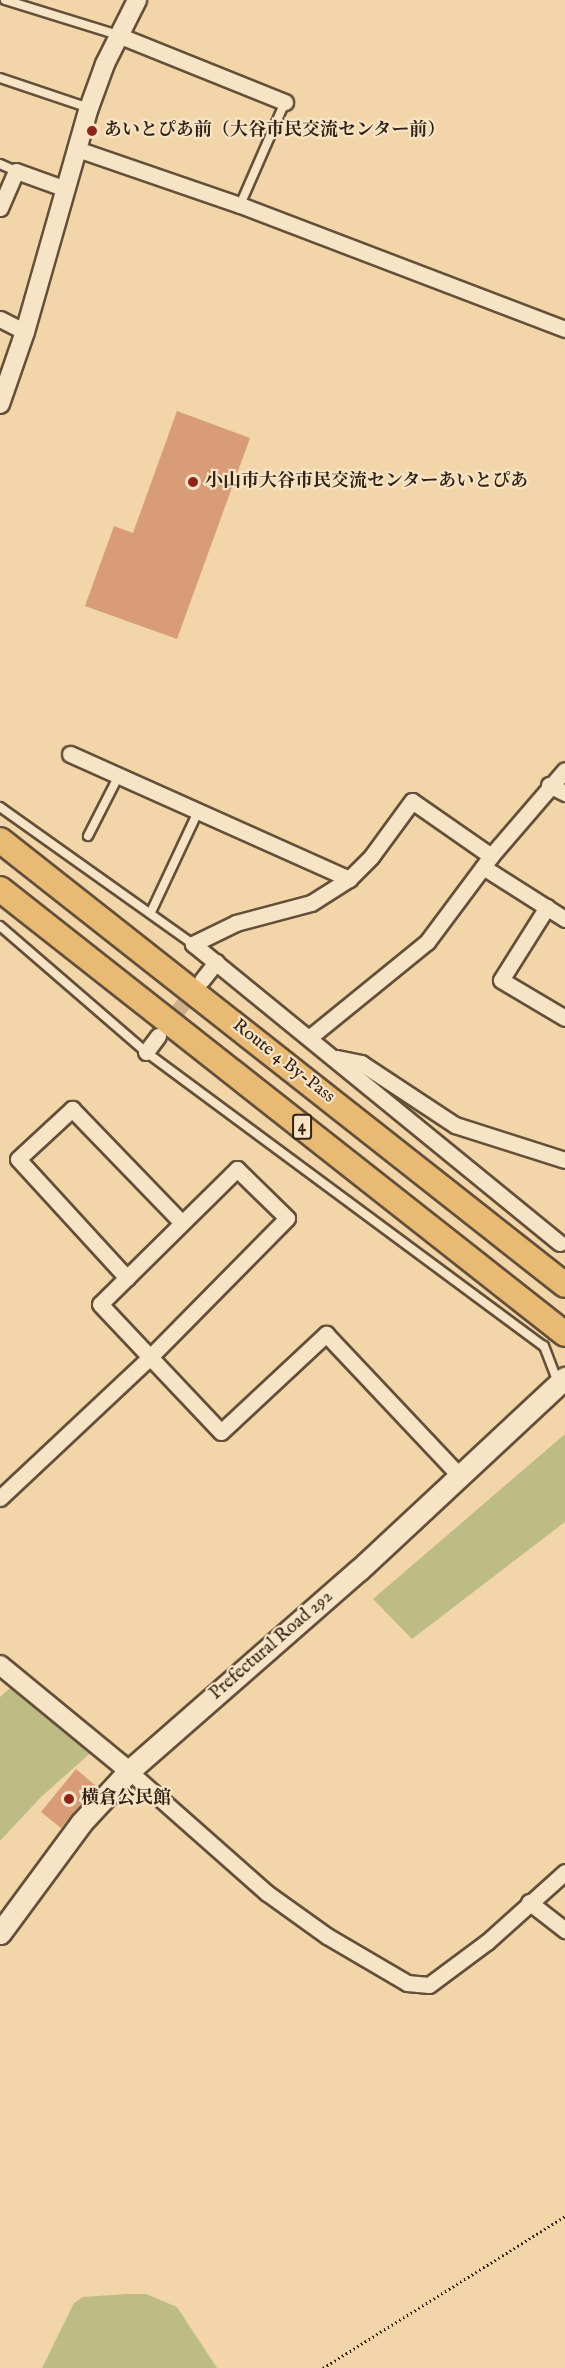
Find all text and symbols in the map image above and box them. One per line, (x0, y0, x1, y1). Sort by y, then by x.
place label: あいとぴあ前（大谷市民交流センター前） (104, 120, 446, 142)
marker: あいとぴあ前（大谷市民交流センター前） (85, 124, 99, 138)
place label: 小山市大谷市民交流センターあいとぴあ (205, 471, 529, 493)
marker: 小山市大谷市民交流センターあいとぴあ (186, 475, 200, 489)
street label: Route 4 By-Pass (228, 1015, 338, 1109)
road number: 4 (292, 1114, 312, 1140)
street label: Prefectural Road 292 (206, 1587, 338, 1705)
place label: 横倉公民館 (81, 1788, 171, 1810)
marker: 横倉公民館 (62, 1792, 76, 1806)

